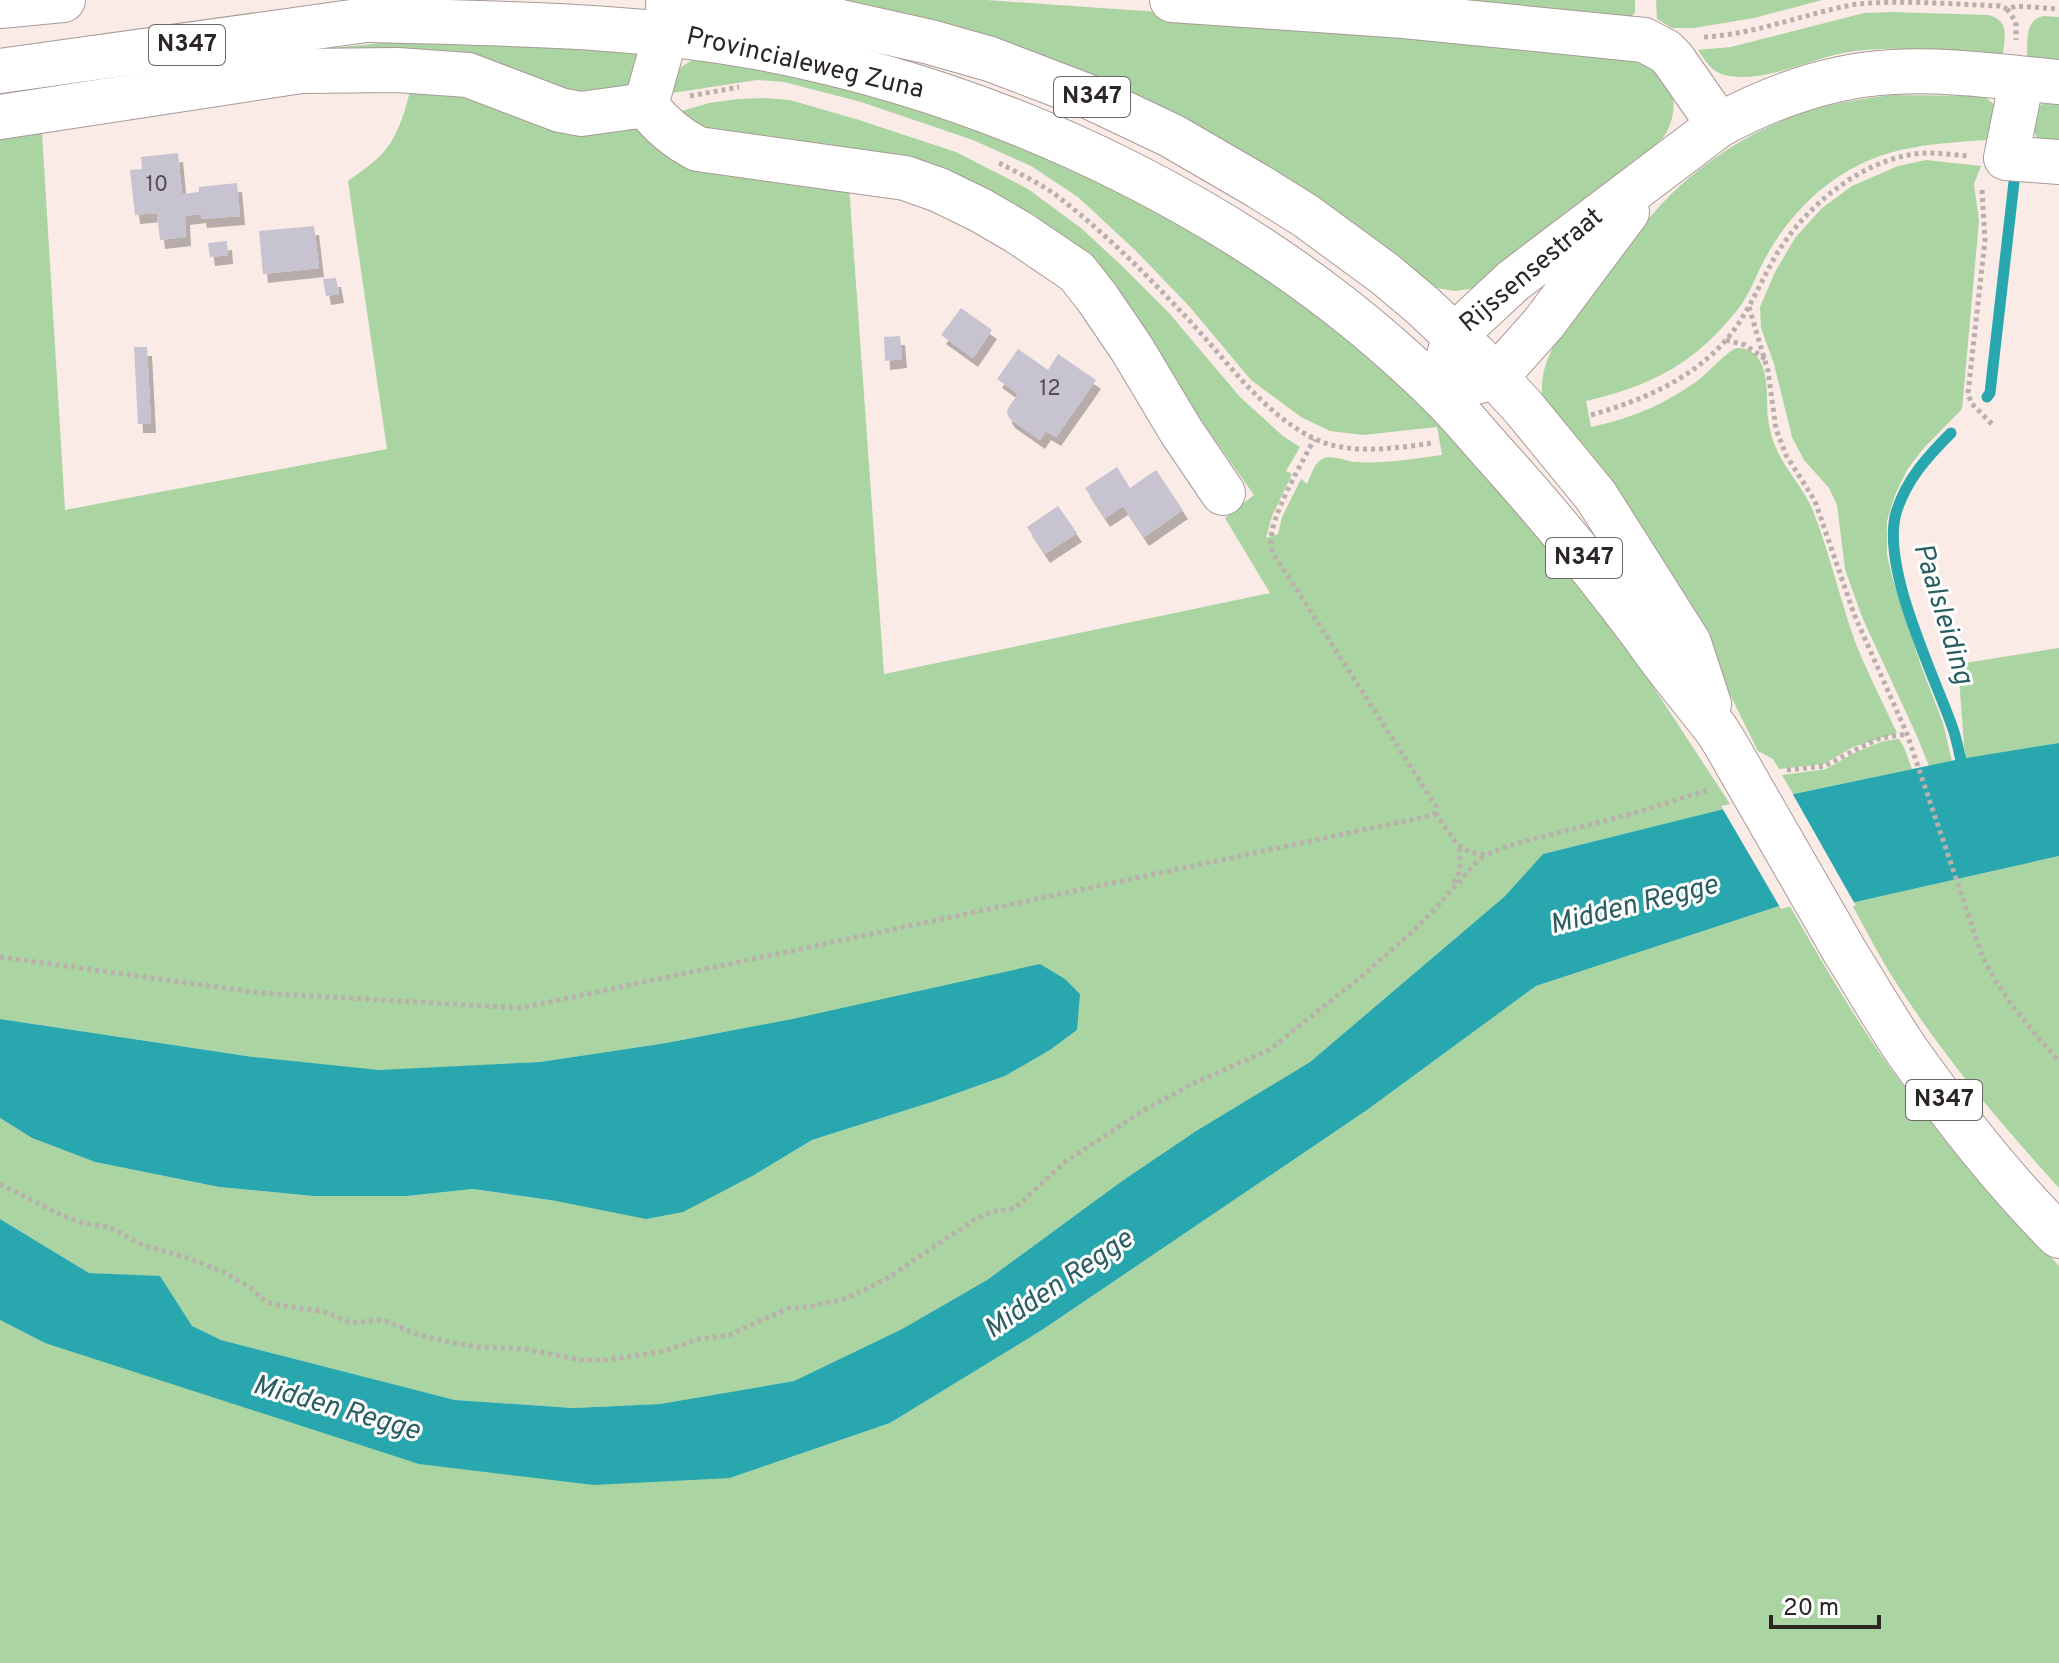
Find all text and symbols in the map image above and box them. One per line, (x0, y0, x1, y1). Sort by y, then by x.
street label: Provincialeweg Zuna (683, 21, 927, 107)
road number: N347 (149, 25, 225, 65)
road number: N347 (1054, 77, 1130, 117)
house number: 10 (146, 172, 168, 199)
street label: Rijssensestraat (1454, 201, 1610, 341)
house number: 12 (1039, 376, 1061, 403)
road number: N347 (1546, 538, 1622, 578)
water label: Paalsleiding (1903, 539, 1981, 690)
water label: Midden Regge (1546, 868, 1722, 944)
road number: N347 (1906, 1080, 1982, 1120)
water label: Midden Regge (978, 1222, 1141, 1348)
water label: Midden Regge (248, 1368, 424, 1450)
scale bar (1771, 1579, 1879, 1629)
text: 20 m (1783, 1594, 1839, 1624)

